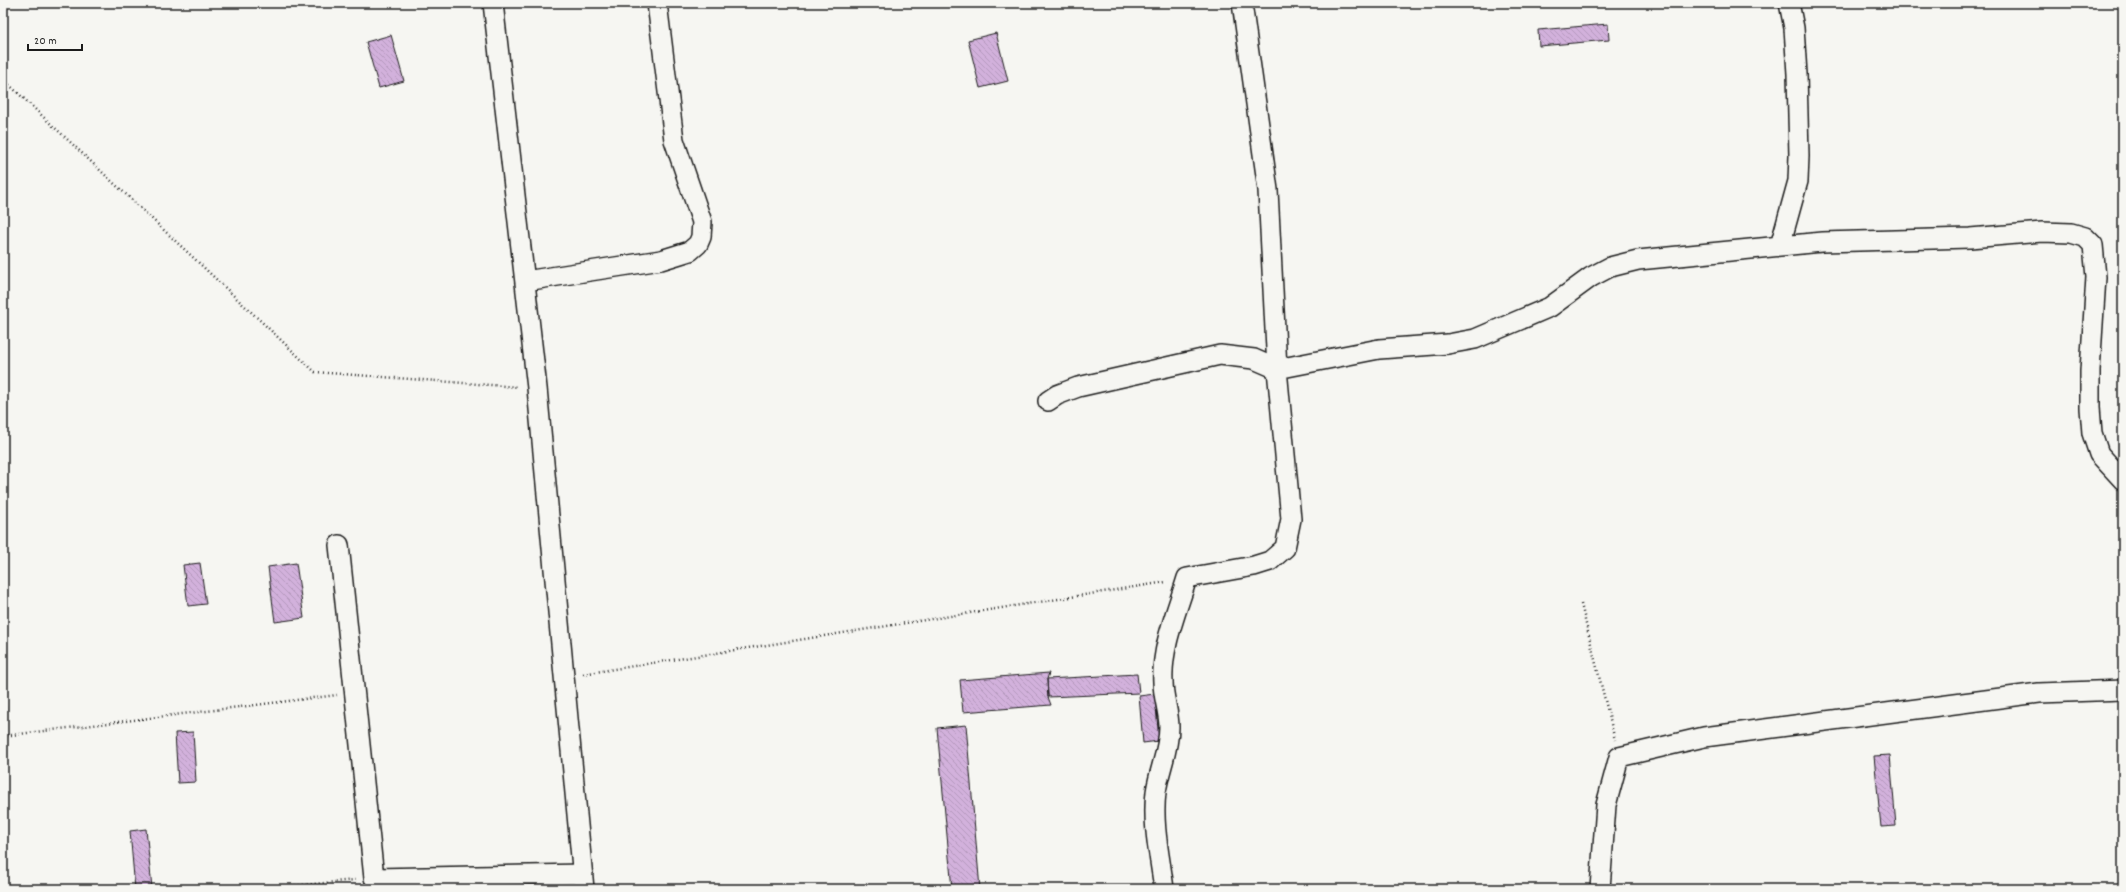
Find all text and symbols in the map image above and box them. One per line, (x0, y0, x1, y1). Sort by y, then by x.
scale bar (28, 26, 82, 52)
text: 20 m (34, 33, 57, 50)

